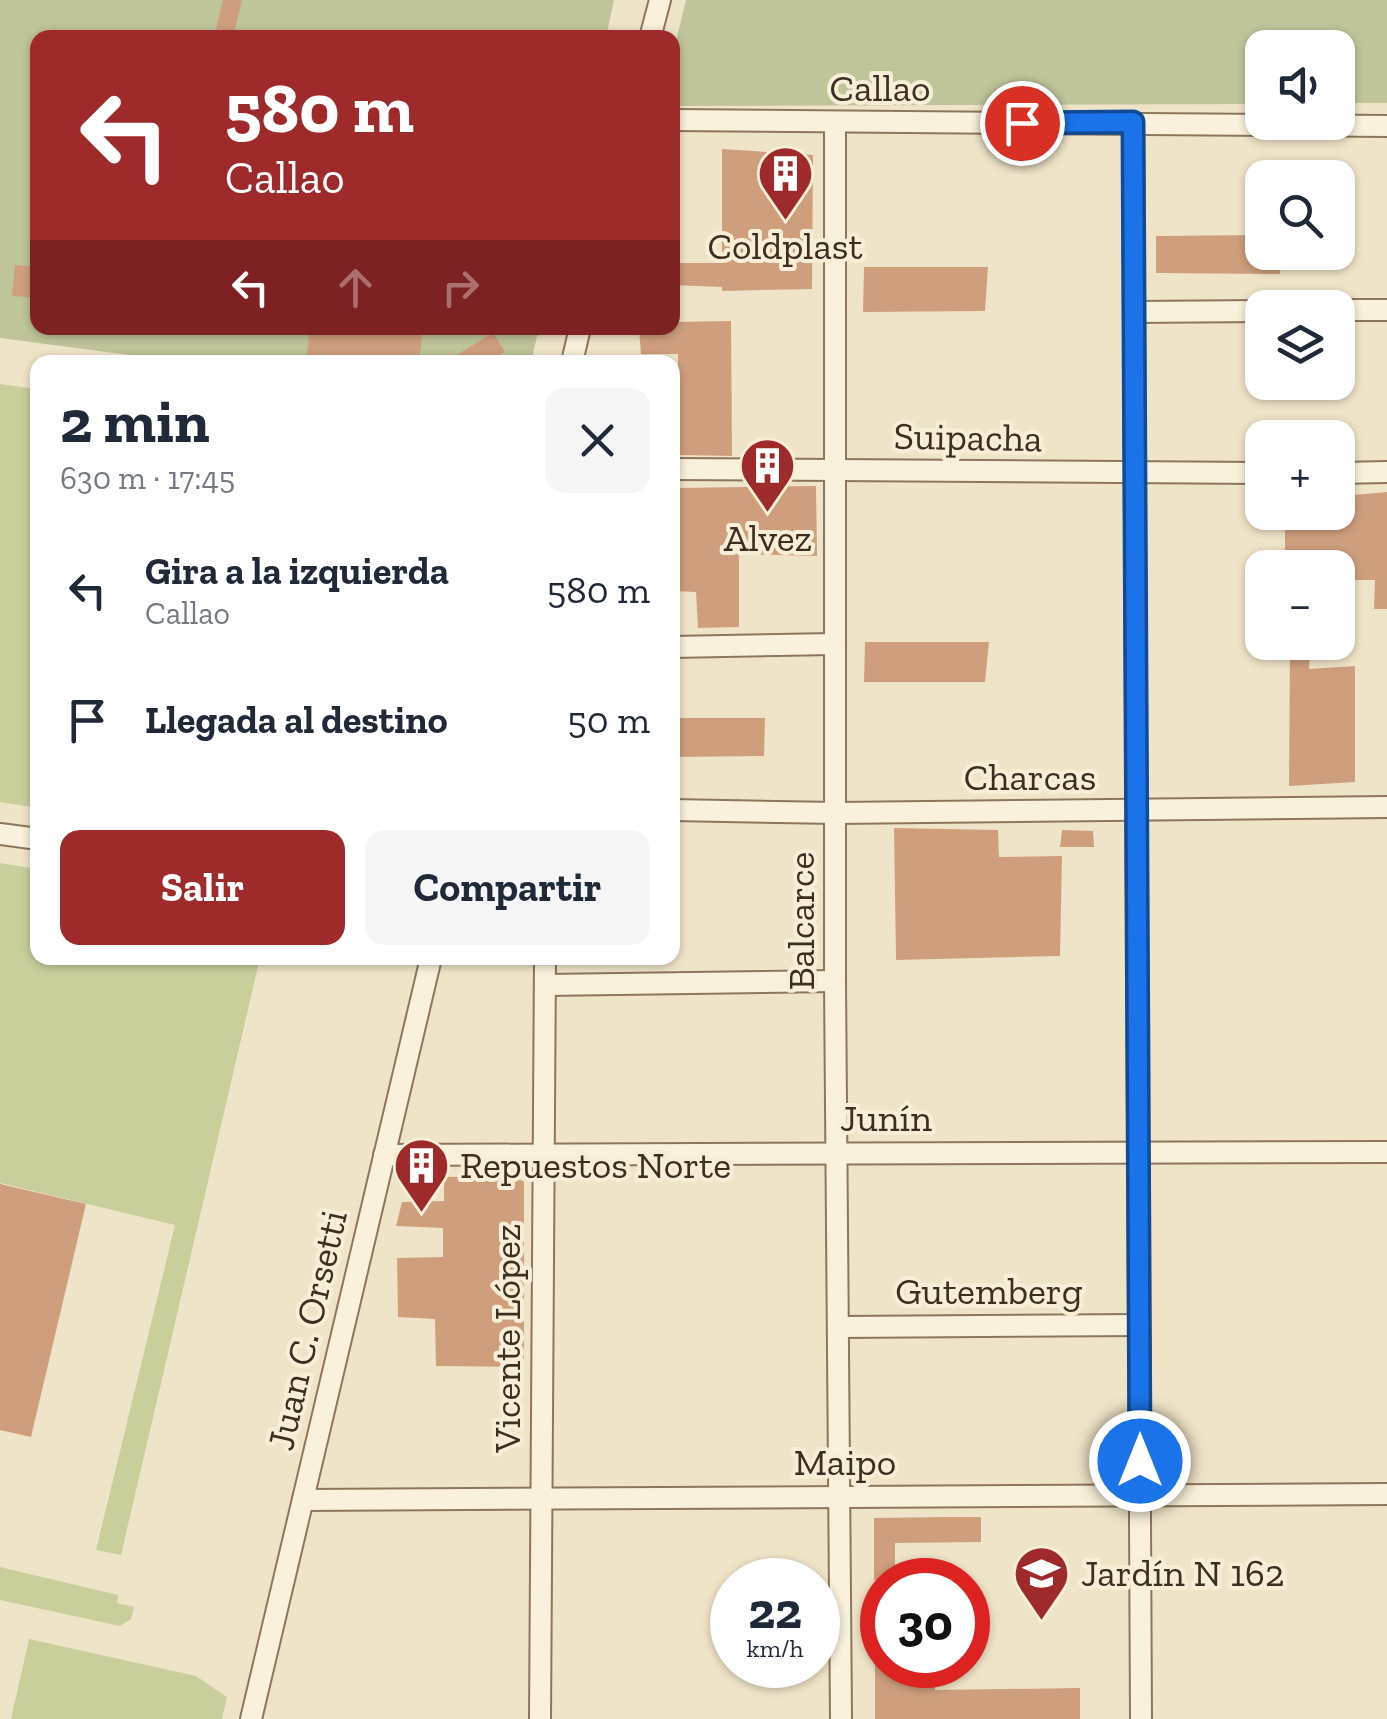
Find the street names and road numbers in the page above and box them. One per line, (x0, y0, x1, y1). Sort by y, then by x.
street label: Callao (830, 65, 930, 111)
street label: Suipacha (893, 413, 1043, 461)
street label: Charcas (964, 754, 1096, 800)
street label: Balcarce (778, 852, 824, 990)
street label: Junín (840, 1095, 932, 1141)
street label: Juan C. Orsetti (257, 1206, 357, 1454)
street label: Vicente López (484, 1224, 530, 1453)
street label: Gutemberg (895, 1268, 1083, 1314)
street label: Maipo (794, 1439, 896, 1485)

